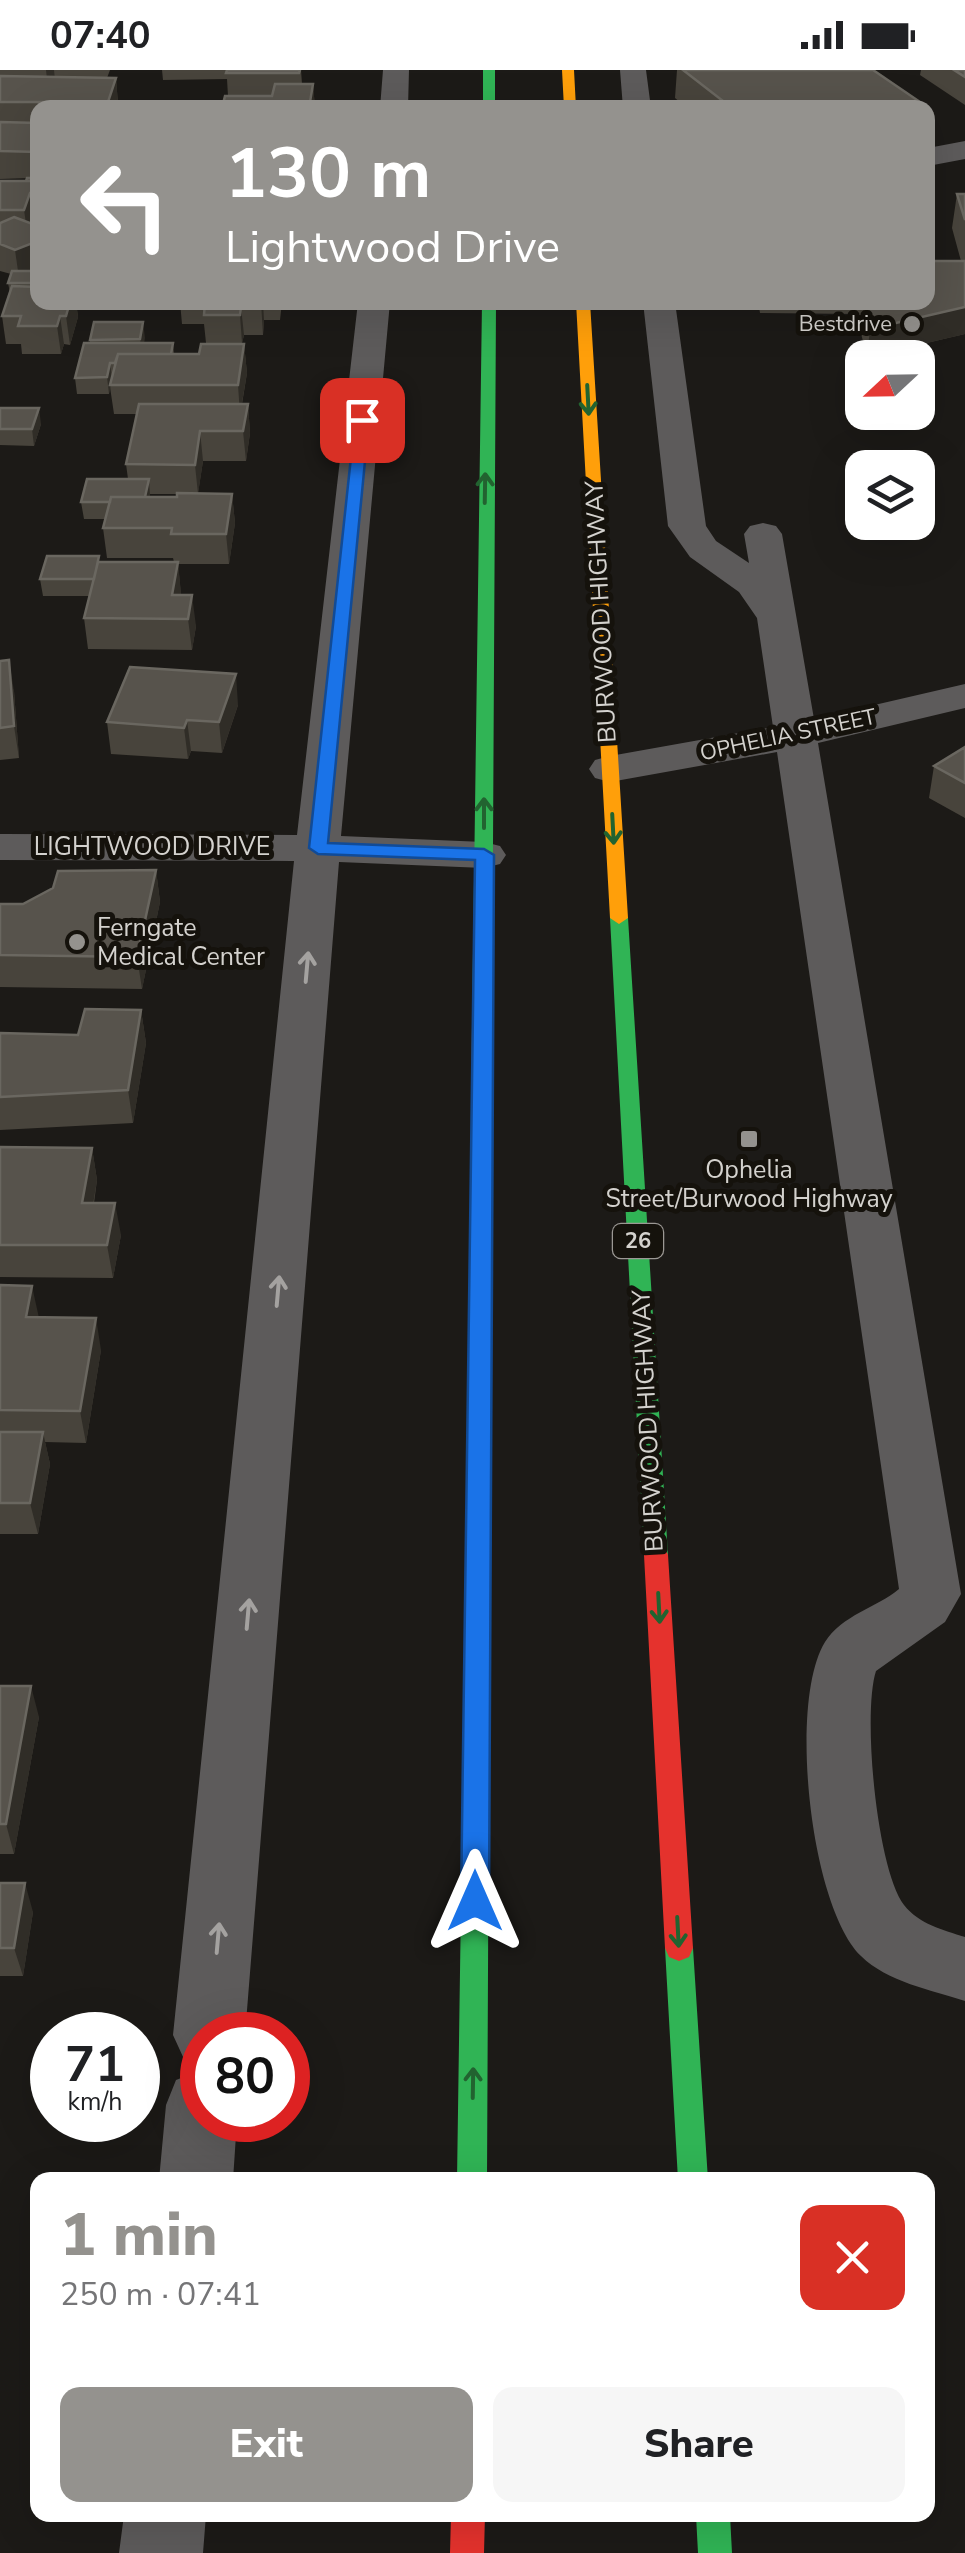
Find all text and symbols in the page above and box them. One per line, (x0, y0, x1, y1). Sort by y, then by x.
text: 07:40 (50, 10, 151, 61)
text: 130 m (225, 126, 431, 222)
icon: left (60, 140, 190, 270)
text: Lightwood Drive (225, 217, 560, 278)
place label: Bestdrive (799, 309, 892, 339)
marker: Bestdrive (901, 313, 923, 335)
north arrow (845, 340, 935, 430)
map controls (845, 340, 935, 540)
pin (320, 378, 405, 463)
one-way arrow (579, 383, 598, 415)
icon: arrive (335, 393, 390, 448)
button: layers (845, 450, 935, 540)
one-way arrow (476, 472, 495, 504)
street label: BURWOOD HIGHWAY (577, 479, 625, 744)
street label: OPHELIA STREET (697, 702, 880, 768)
one-way arrow (474, 797, 494, 830)
one-way arrow (604, 813, 623, 845)
street label: LIGHTWOOD DRIVE (34, 830, 270, 864)
place label: Ferngate Medical Center (97, 911, 265, 974)
marker: Ferngate Medical Center (66, 931, 88, 953)
one-way arrow (298, 951, 317, 984)
marker: Ophelia Street/Burwood Highway (738, 1128, 760, 1150)
place label: Ophelia Street/Burwood Highway (605, 1153, 893, 1216)
road number: 26 (613, 1224, 663, 1258)
one-way arrow (268, 1275, 287, 1307)
street label: BURWOOD HIGHWAY (624, 1288, 672, 1553)
one-way arrow (650, 1591, 669, 1623)
one-way arrow (238, 1599, 257, 1631)
position arrow (423, 1849, 527, 1953)
one-way arrow (669, 1916, 688, 1948)
one-way arrow (209, 1922, 228, 1954)
speed limit sign: 80 (180, 2012, 310, 2142)
text: 71 (65, 2030, 125, 2099)
one-way arrow (463, 2067, 482, 2099)
text: km/h (67, 2085, 123, 2119)
text: 1 min (60, 2194, 218, 2276)
button: close (800, 2205, 905, 2310)
text: 250 m · 07:41 (60, 2273, 261, 2316)
button: Exit (60, 2387, 473, 2502)
button: Share (493, 2387, 905, 2502)

